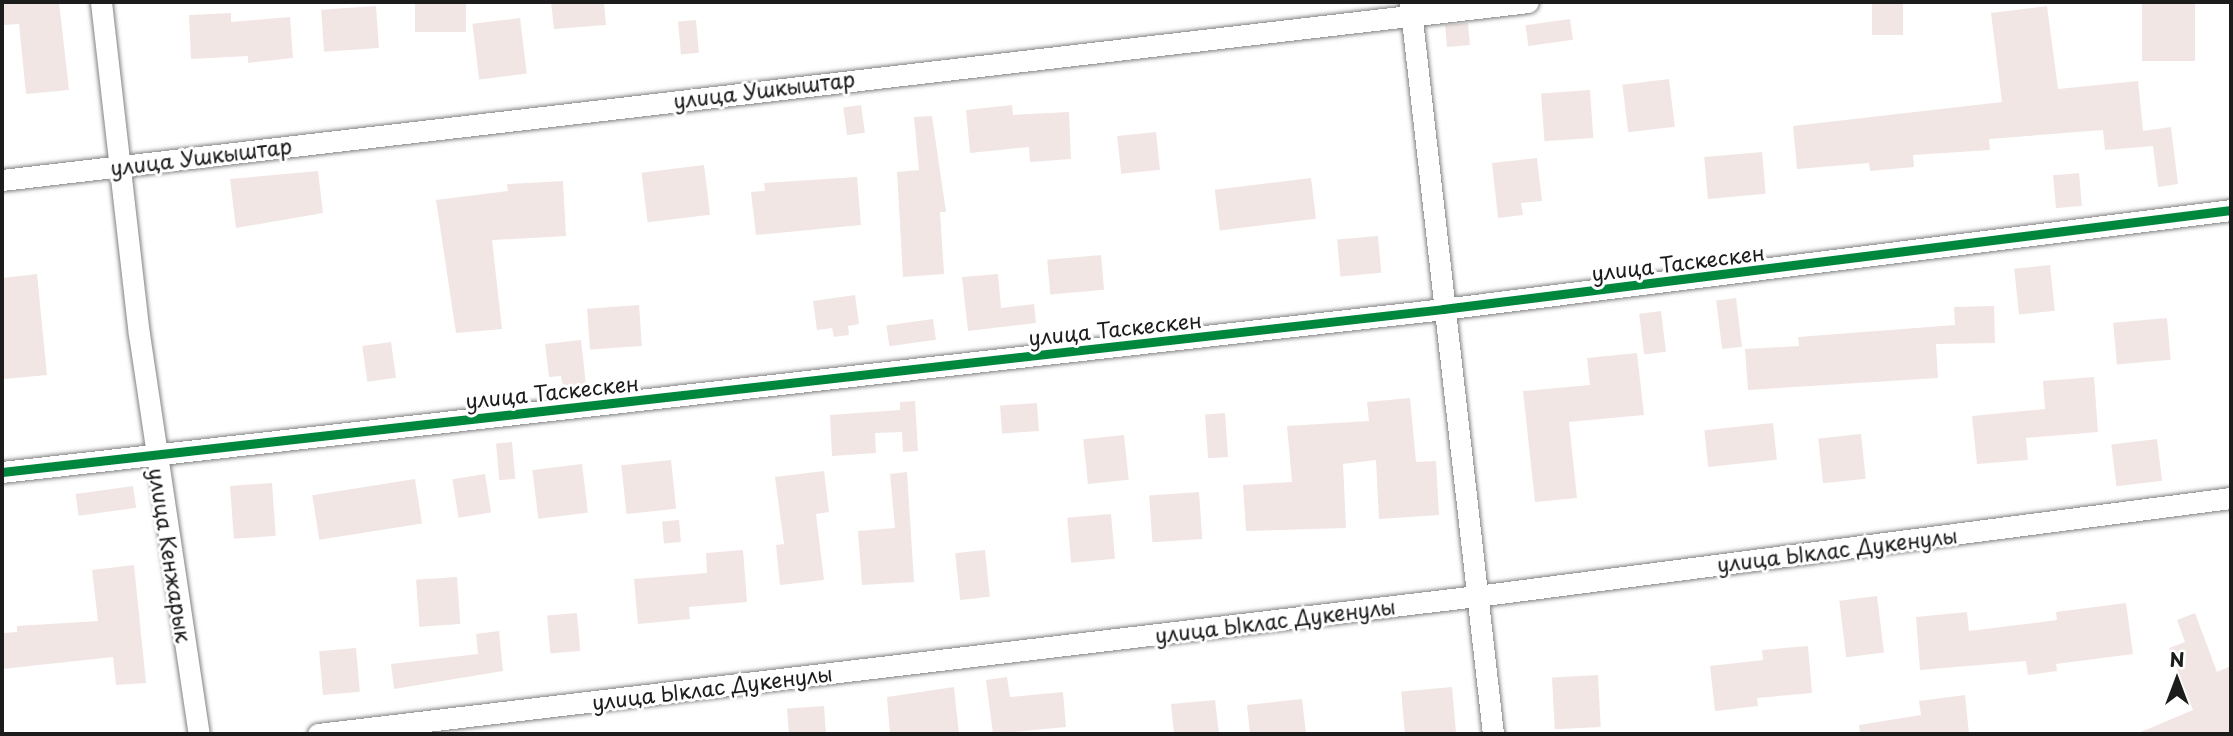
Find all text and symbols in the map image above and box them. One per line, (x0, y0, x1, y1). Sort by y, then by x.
street label: улица Ушкыштар (672, 65, 856, 113)
street label: улица Ушкыштар (109, 132, 293, 180)
street label: улица Таскескен (1589, 239, 1767, 285)
street label: улица Таскескен (1026, 306, 1204, 350)
street label: улица Таскескен (463, 369, 641, 413)
street label: улица Кенжарык (145, 465, 197, 645)
street label: улица Ыклас Дукенулы (1715, 522, 1959, 576)
street label: улица Ыклас Дукенулы (1153, 593, 1397, 647)
north arrow (2142, 645, 2212, 715)
text: N (2169, 645, 2185, 673)
street label: улица Ыклас Дукенулы (590, 660, 834, 714)

